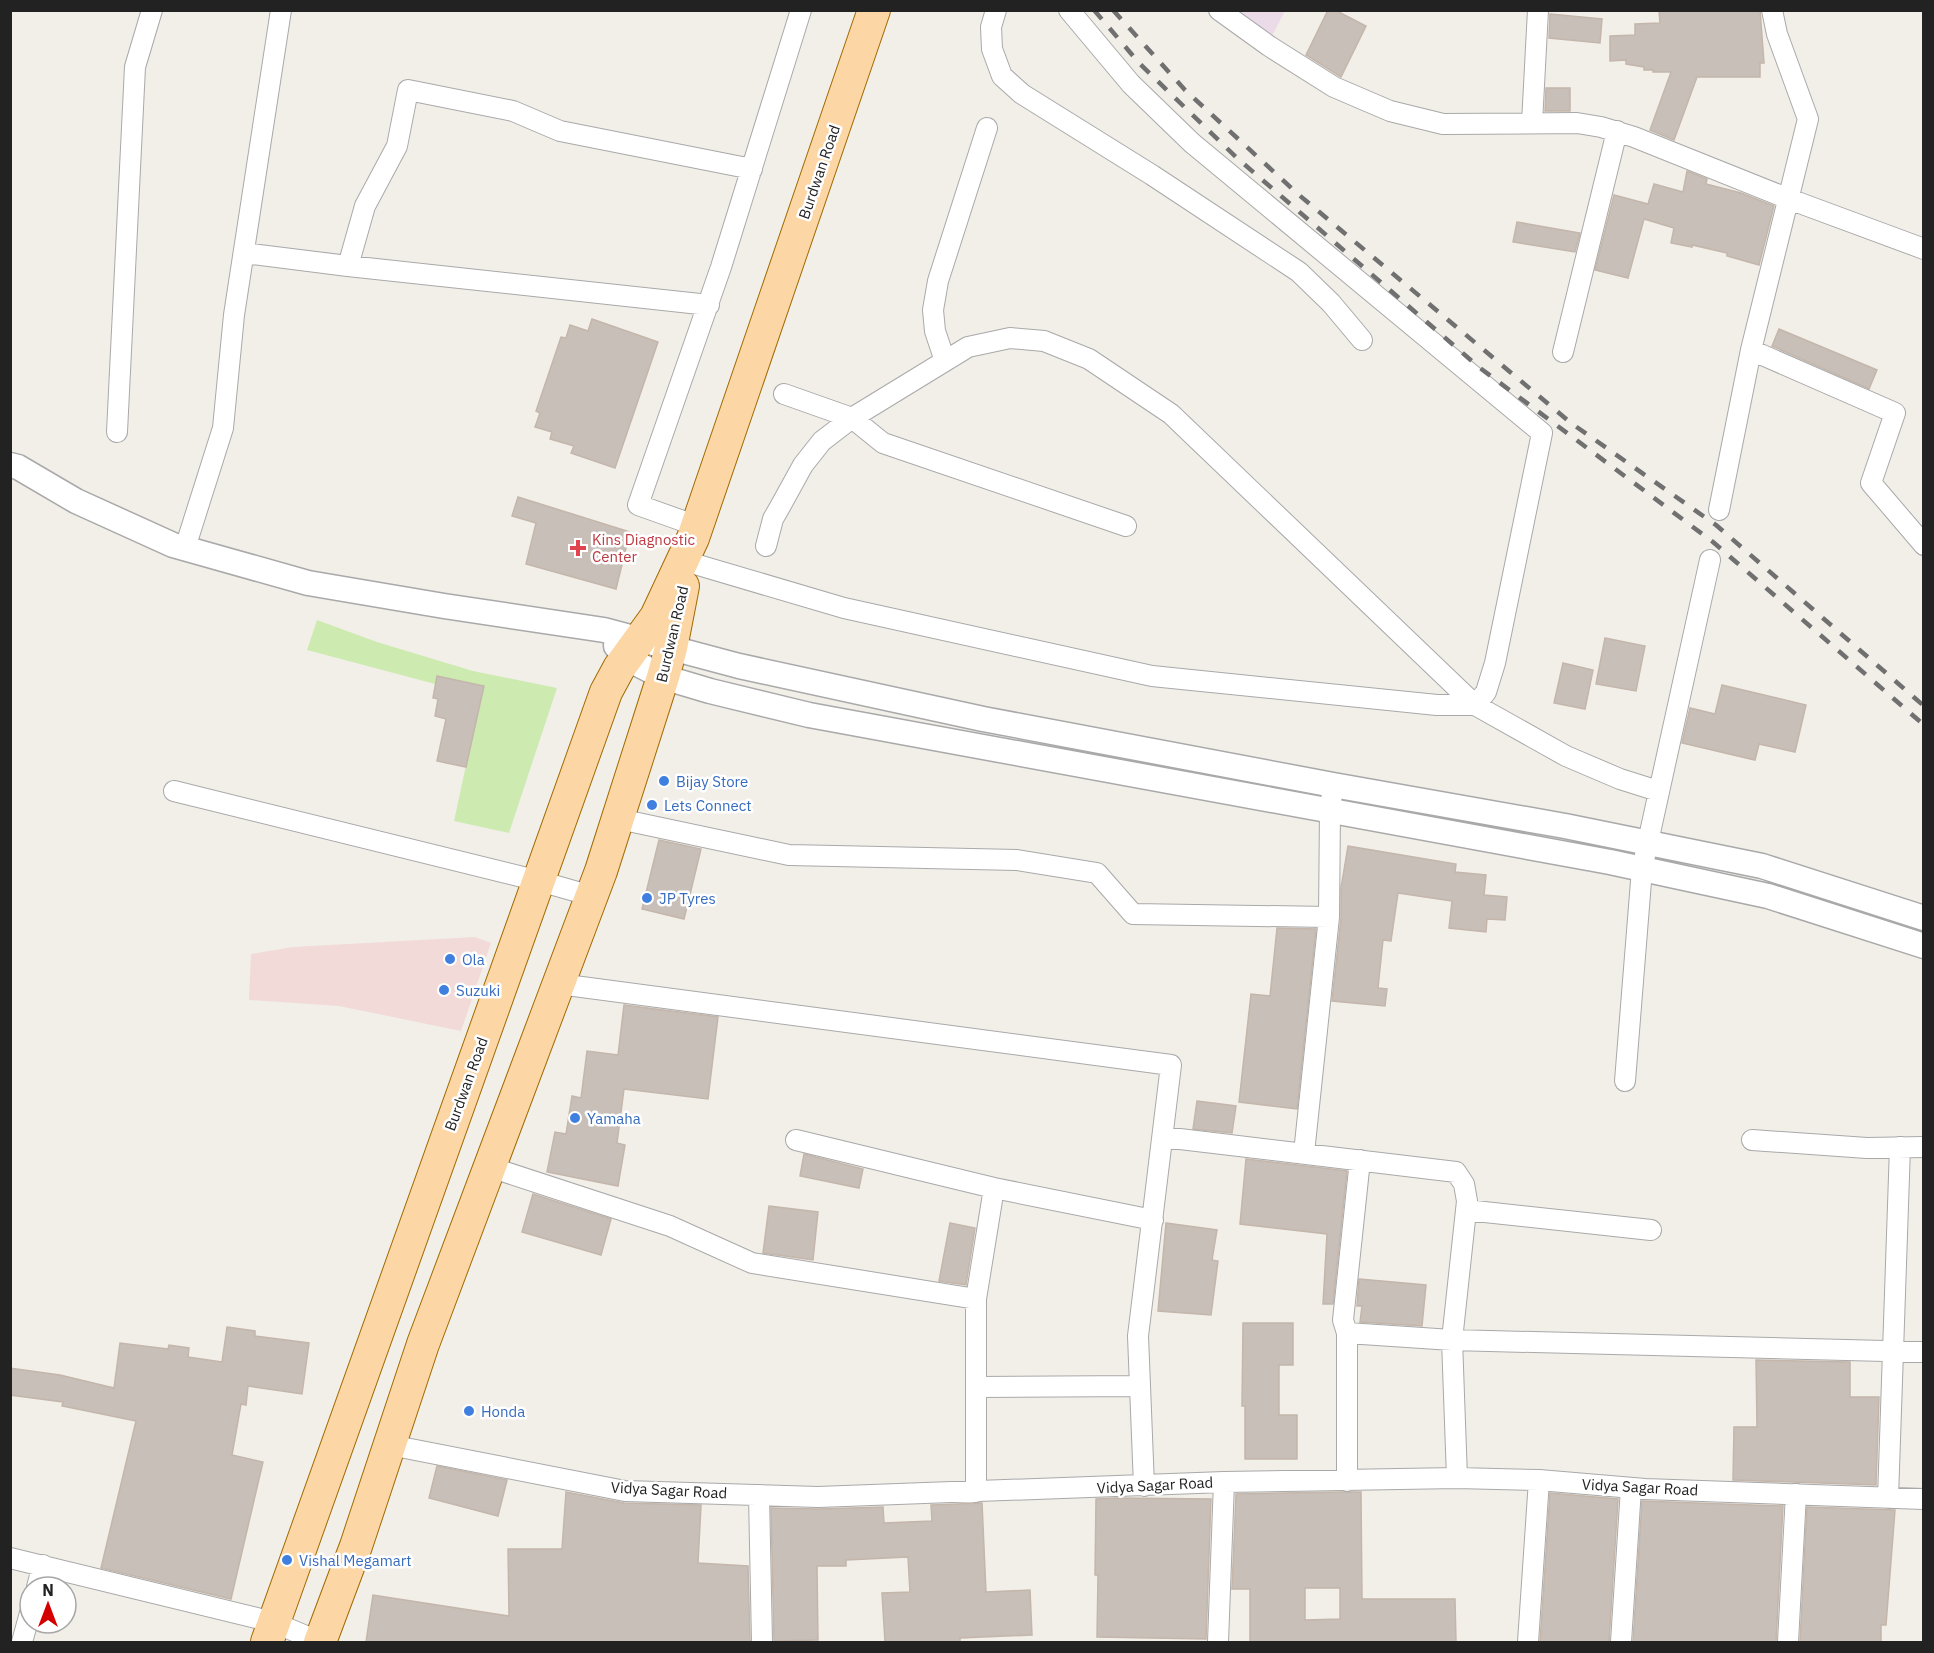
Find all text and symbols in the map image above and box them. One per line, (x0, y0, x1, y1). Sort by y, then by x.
street label: Burdwan Road (794, 122, 844, 222)
place label: Kins Diagnostic Center (592, 530, 696, 566)
marker: Kins Diagnostic Center (569, 539, 587, 557)
street label: Burdwan Road (652, 584, 692, 684)
place label: Bijay Store (676, 772, 748, 791)
marker: Bijay Store (657, 774, 671, 788)
place label: Lets Connect (664, 796, 752, 815)
marker: Lets Connect (645, 798, 659, 812)
place label: JP Tyres (659, 889, 716, 908)
marker: JP Tyres (640, 891, 654, 905)
place label: Ola (462, 950, 485, 969)
marker: Ola (443, 952, 457, 966)
place label: Suzuki (456, 981, 500, 1000)
marker: Suzuki (437, 983, 451, 997)
street label: Burdwan Road (440, 1035, 492, 1133)
place label: Yamaha (587, 1109, 641, 1128)
marker: Yamaha (568, 1111, 582, 1125)
place label: Honda (481, 1402, 525, 1421)
marker: Honda (462, 1404, 476, 1418)
street label: Vidya Sagar Road (1096, 1472, 1214, 1498)
street label: Vidya Sagar Road (1581, 1474, 1699, 1500)
street label: Vidya Sagar Road (610, 1477, 728, 1503)
place label: Vishal Megamart (299, 1551, 412, 1570)
marker: Vishal Megamart (280, 1553, 294, 1567)
north arrow (18, 1575, 78, 1635)
text: N (42, 1580, 54, 1600)

